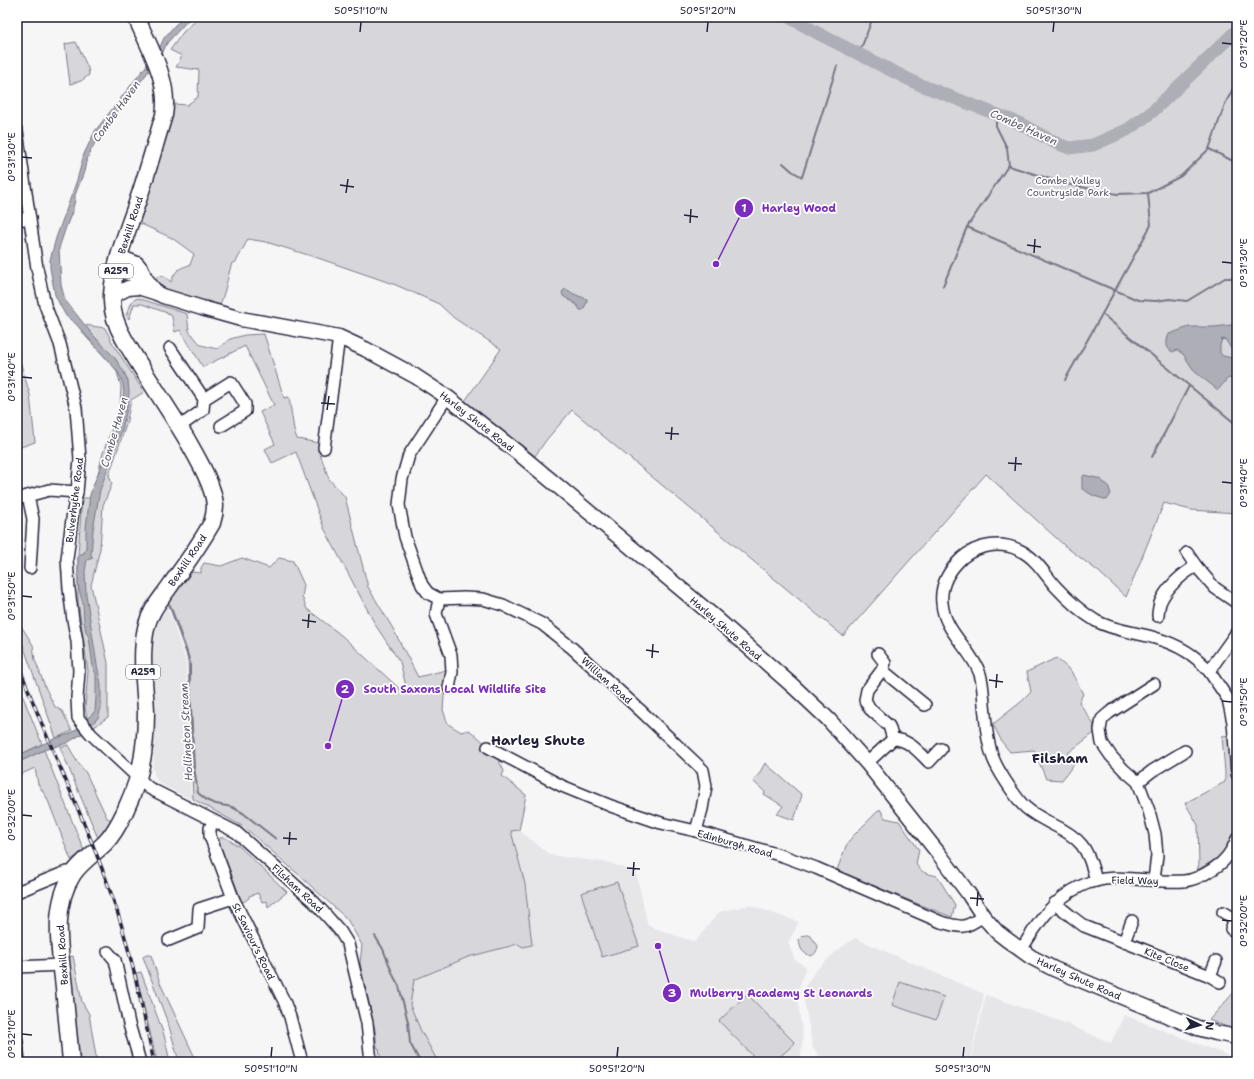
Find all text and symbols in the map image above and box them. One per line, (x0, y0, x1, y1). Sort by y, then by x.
text: 50°51'10"N (334, 4, 388, 17)
text: 50°51'20"N (680, 4, 736, 17)
text: 50°51'30"N (1026, 4, 1082, 17)
text: 0°31'20"E (1237, 19, 1250, 69)
water label: Combe Haven (89, 78, 144, 145)
water label: Combe Haven (988, 106, 1060, 149)
text: 0°31'30"E (5, 132, 18, 182)
park label: Combe Valley Countryside Park (1027, 174, 1109, 199)
street label: Bexhill Road (115, 194, 146, 256)
callout: Harley Wood (734, 197, 844, 220)
text: 1 (741, 200, 747, 216)
text: Harley Wood (762, 201, 837, 216)
text: 0°31'30"E (1237, 238, 1250, 288)
road number: A259 (99, 264, 133, 278)
text: 0°31'40"E (5, 352, 18, 402)
street label: Harley Shute Road (437, 388, 517, 455)
water label: Combe Haven (97, 395, 132, 469)
street label: Bulverhythe Road (63, 456, 86, 543)
text: 0°31'40"E (1237, 458, 1250, 508)
street label: Bexhill Road (165, 531, 210, 589)
text: 0°31'50"E (5, 572, 18, 620)
street label: Harley Shute Road (687, 594, 765, 664)
street label: William Road (578, 654, 635, 707)
road number: A259 (126, 665, 160, 679)
callout: South Saxons Local Wildlife Site (335, 677, 554, 700)
text: 0°31'50"E (1237, 678, 1250, 726)
text: 2 (341, 681, 350, 697)
text: South Saxons Local Wildlife Site (364, 682, 547, 697)
water label: Hollington Stream (176, 683, 197, 781)
district label: Harley Shute (491, 731, 585, 749)
district label: Filsham (1032, 749, 1088, 767)
text: 0°32'00"E (5, 789, 18, 841)
street label: Edinburgh Road (696, 827, 775, 861)
street label: Filsham Road (269, 861, 327, 916)
street label: Field Way (1111, 874, 1159, 887)
text: 0°32'00"E (1237, 895, 1250, 947)
street label: St Saviour's Road (229, 901, 278, 983)
street label: Bexhill Road (54, 924, 71, 985)
street label: Kite Close (1142, 945, 1192, 975)
street label: Harley Shute Road (1035, 954, 1124, 1003)
callout: Mulberry Academy St Leonards (662, 981, 880, 1004)
text: 3 (668, 985, 676, 1001)
text: Mulberry Academy St Leonards (690, 986, 872, 1001)
north arrow (1180, 1005, 1220, 1045)
text: 0°32'10"E (5, 1009, 18, 1059)
text: N (1202, 1021, 1217, 1031)
text: 50°51'10"N (244, 1062, 298, 1075)
text: 50°51'20"N (589, 1062, 645, 1075)
text: 50°51'30"N (935, 1062, 991, 1075)

